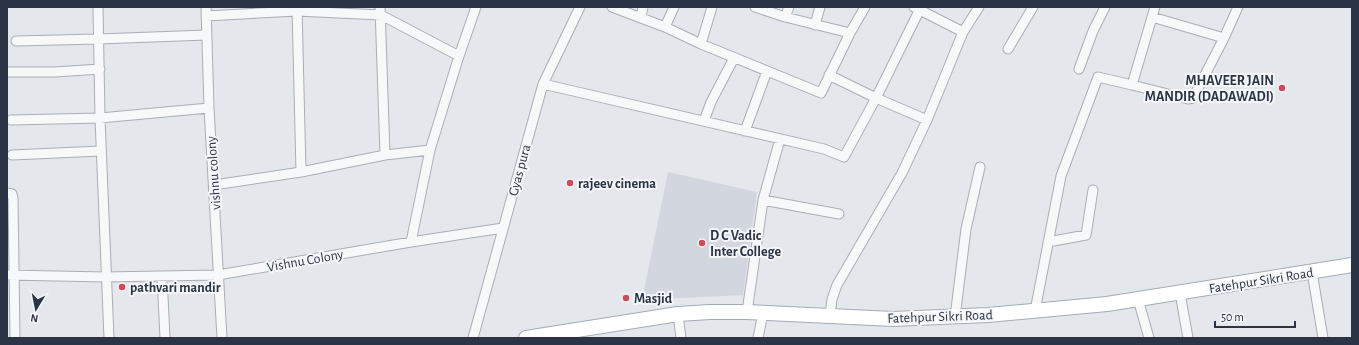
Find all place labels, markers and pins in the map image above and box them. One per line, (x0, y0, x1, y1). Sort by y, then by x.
place label: MHAVEER JAIN MANDIR (DADAWADI) (1145, 74, 1274, 104)
marker: MHAVEER JAIN MANDIR (DADAWADI) (1277, 83, 1287, 93)
place label: rajeev cinema (578, 177, 656, 191)
marker: rajeev cinema (565, 178, 575, 188)
place label: D C Vadic Inter College (710, 229, 781, 259)
marker: D C Vadic Inter College (697, 238, 707, 248)
place label: pathvari mandir (130, 281, 221, 295)
marker: pathvari mandir (117, 282, 127, 292)
place label: Masjid (634, 292, 673, 306)
marker: Masjid (621, 293, 631, 303)

